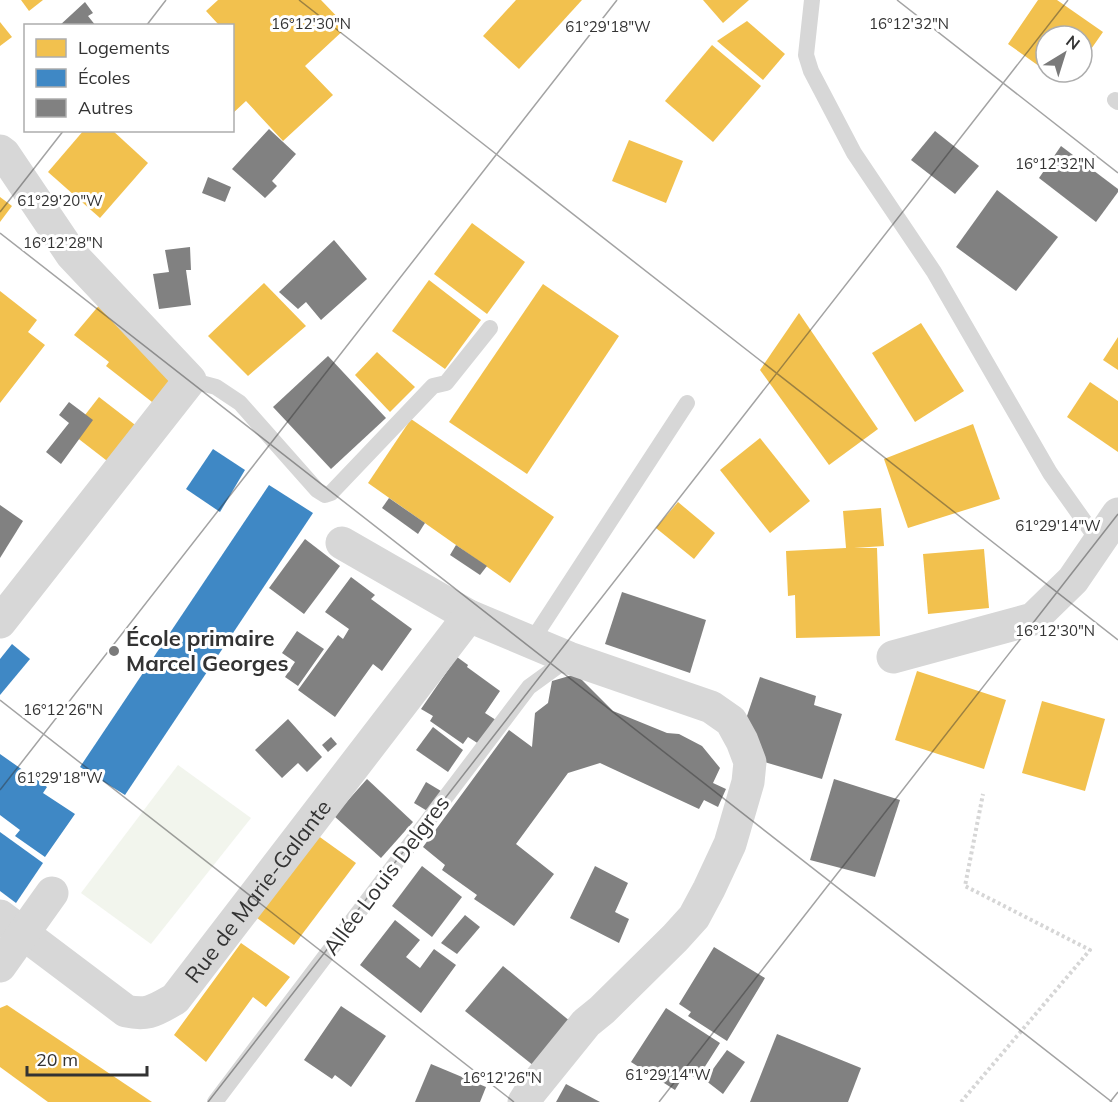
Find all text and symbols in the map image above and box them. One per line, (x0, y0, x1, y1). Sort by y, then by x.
text: 16°12'30"N (271, 14, 351, 33)
text: 16°12'32"N (869, 14, 949, 33)
text: 61°29'18"W (565, 17, 651, 36)
legend (24, 24, 234, 132)
north arrow (1034, 24, 1094, 84)
text: N (1062, 31, 1084, 54)
text: Logements (78, 36, 170, 59)
text: Écoles (78, 66, 131, 89)
text: Autres (78, 96, 133, 119)
text: 16°12'32"N (1015, 154, 1095, 173)
text: 61°29'20"W (17, 191, 103, 210)
text: 16°12'28"N (23, 233, 103, 252)
text: 61°29'14"W (1015, 516, 1101, 535)
text: 16°12'30"N (1015, 621, 1095, 640)
place label: École primaire Marcel Georges (126, 624, 289, 677)
marker: École primaire Marcel Georges (107, 644, 121, 658)
text: 16°12'26"N (23, 700, 103, 719)
text: 61°29'18"W (17, 768, 103, 787)
street label: Allée Louis Delgres (317, 790, 455, 960)
street label: Rue de Marie-Galante (179, 794, 337, 988)
scale bar (27, 1039, 147, 1077)
text: 20 m (36, 1048, 78, 1071)
text: 61°29'14"W (625, 1065, 711, 1084)
text: 16°12'26"N (462, 1068, 542, 1087)

